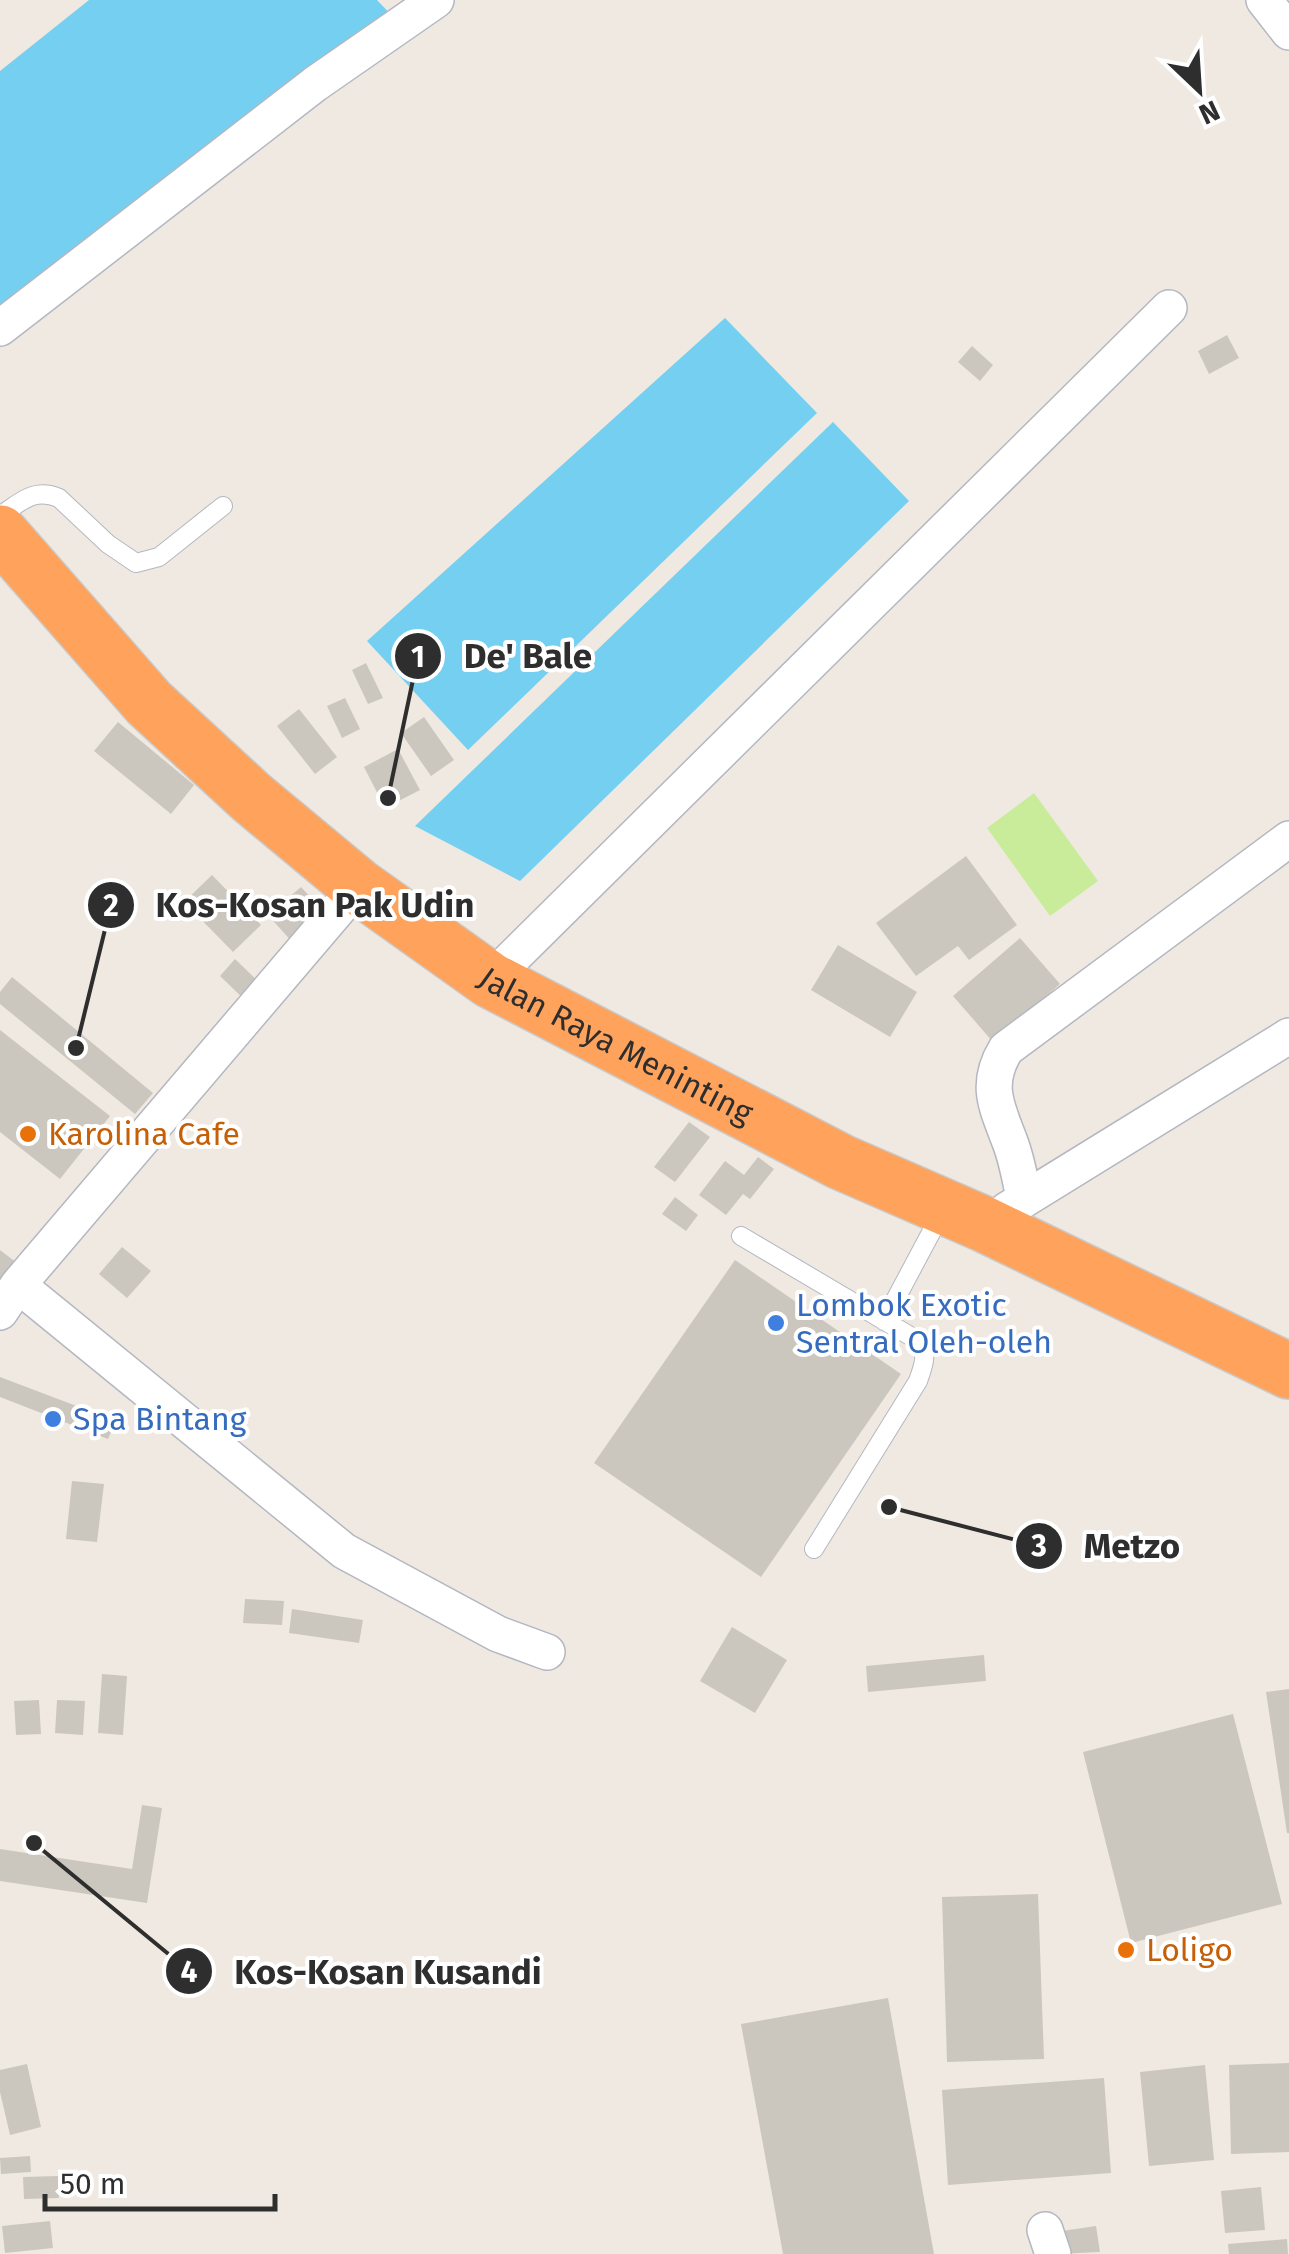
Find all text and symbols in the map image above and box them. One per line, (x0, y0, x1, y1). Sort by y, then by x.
north arrow (1149, 40, 1249, 140)
text: N (1194, 93, 1225, 131)
callout: De' Bale (393, 624, 612, 689)
text: De' Bale (464, 635, 592, 677)
text: 1 (411, 639, 425, 675)
callout: Kos-Kosan Pak Udin (86, 873, 494, 938)
text: Kos-Kosan Pak Udin (156, 884, 474, 926)
text: 2 (103, 888, 119, 924)
street label: Jalan Raya Meninting (471, 959, 760, 1132)
place label: Karolina Cafe (48, 1115, 240, 1153)
marker: Karolina Cafe (17, 1123, 39, 1145)
place label: Lombok Exotic Sentral Oleh-oleh (796, 1286, 1052, 1361)
marker: Lombok Exotic Sentral Oleh-oleh (765, 1312, 787, 1334)
place label: Spa Bintang (73, 1400, 247, 1438)
marker: Spa Bintang (42, 1408, 64, 1430)
callout: Metzo (1014, 1513, 1201, 1578)
text: Metzo (1084, 1525, 1180, 1567)
text: 3 (1030, 1528, 1047, 1564)
place label: Loligo (1146, 1931, 1233, 1969)
callout: Kos-Kosan Kusandi (164, 1939, 562, 2004)
marker: Loligo (1115, 1939, 1137, 1961)
text: Kos-Kosan Kusandi (234, 1951, 542, 1993)
text: 4 (181, 1954, 198, 1990)
scale bar (45, 2149, 275, 2211)
text: 50 m (60, 2166, 125, 2202)

